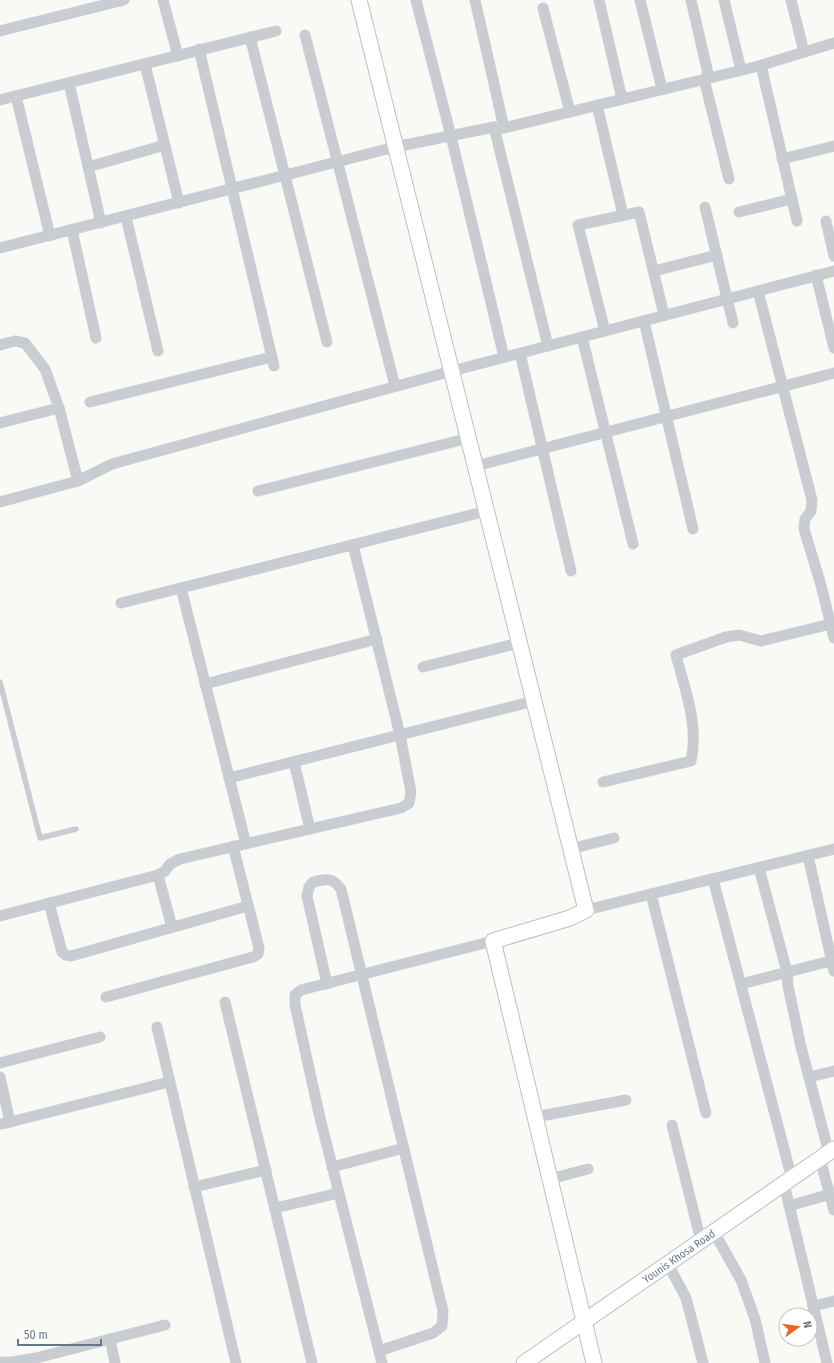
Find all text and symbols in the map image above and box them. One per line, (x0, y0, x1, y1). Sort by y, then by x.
street label: Younis Khosa Road (640, 1227, 718, 1286)
north arrow (778, 1307, 818, 1347)
text: N (800, 1320, 814, 1329)
scale bar (18, 1321, 101, 1347)
text: 50 m (24, 1328, 48, 1342)

